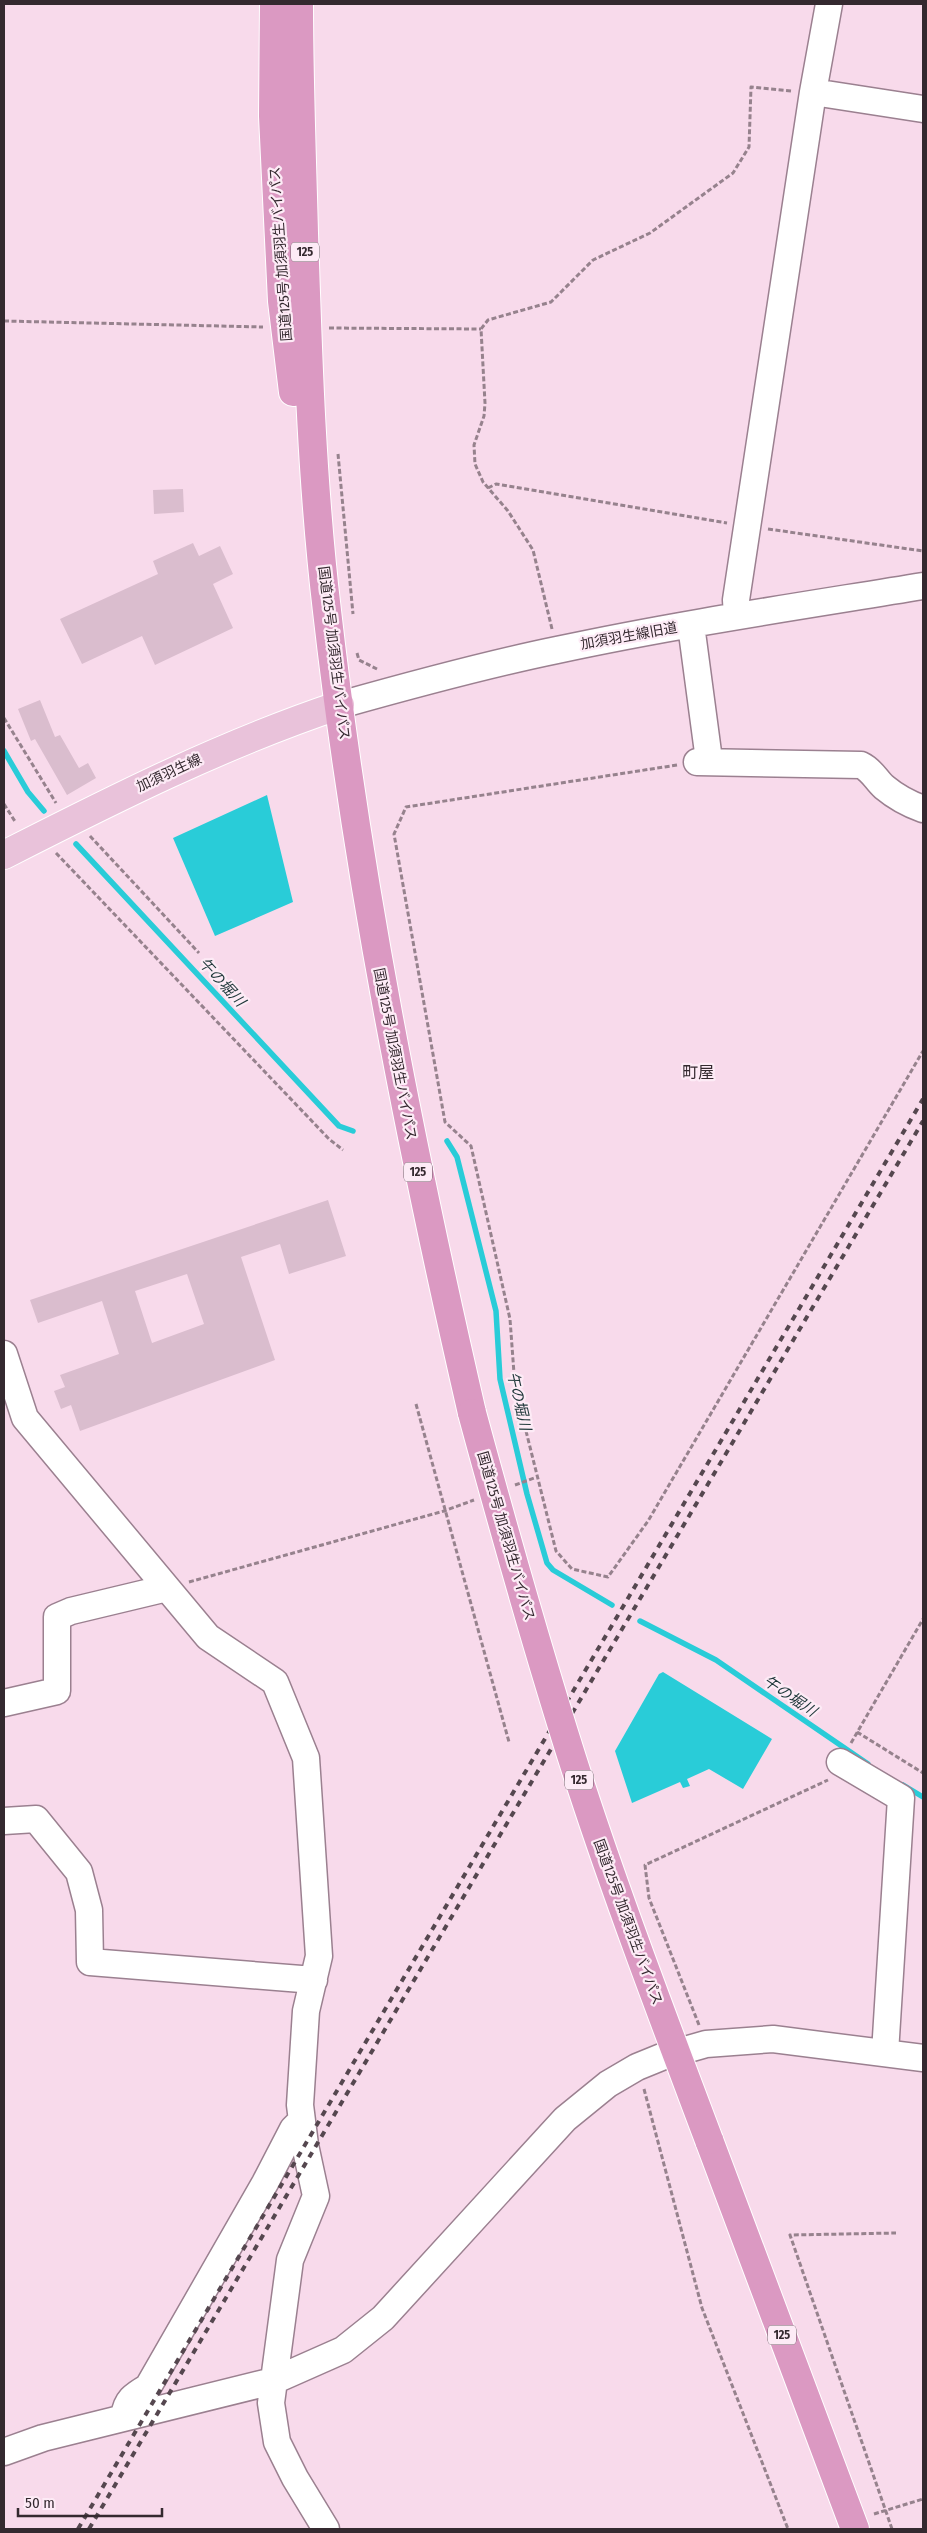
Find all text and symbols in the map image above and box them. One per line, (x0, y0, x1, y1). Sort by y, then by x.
street label: 国道125号 加須羽生バイパス (266, 166, 296, 342)
road number: 125 (291, 242, 319, 262)
street label: 国道125号 加須羽生バイパス (315, 565, 353, 741)
street label: 加須羽生線旧道 (579, 619, 679, 653)
street label: 加須羽生線 (134, 751, 204, 795)
water label: 午の堀川 (195, 954, 250, 1012)
street label: 国道125号 加須羽生バイパス (370, 966, 420, 1142)
district label: 町屋 (682, 1063, 714, 1082)
road number: 125 (404, 1162, 432, 1182)
water label: 午の堀川 (503, 1370, 535, 1434)
street label: 国道125号 加須羽生バイパス (474, 1450, 538, 1622)
water label: 午の堀川 (760, 1672, 822, 1721)
road number: 125 (565, 1770, 593, 1790)
street label: 国道125号 加須羽生バイパス (590, 1837, 666, 2007)
road number: 125 (768, 2326, 796, 2344)
scale bar (18, 2486, 161, 2518)
text: 50 m (25, 2494, 55, 2512)

